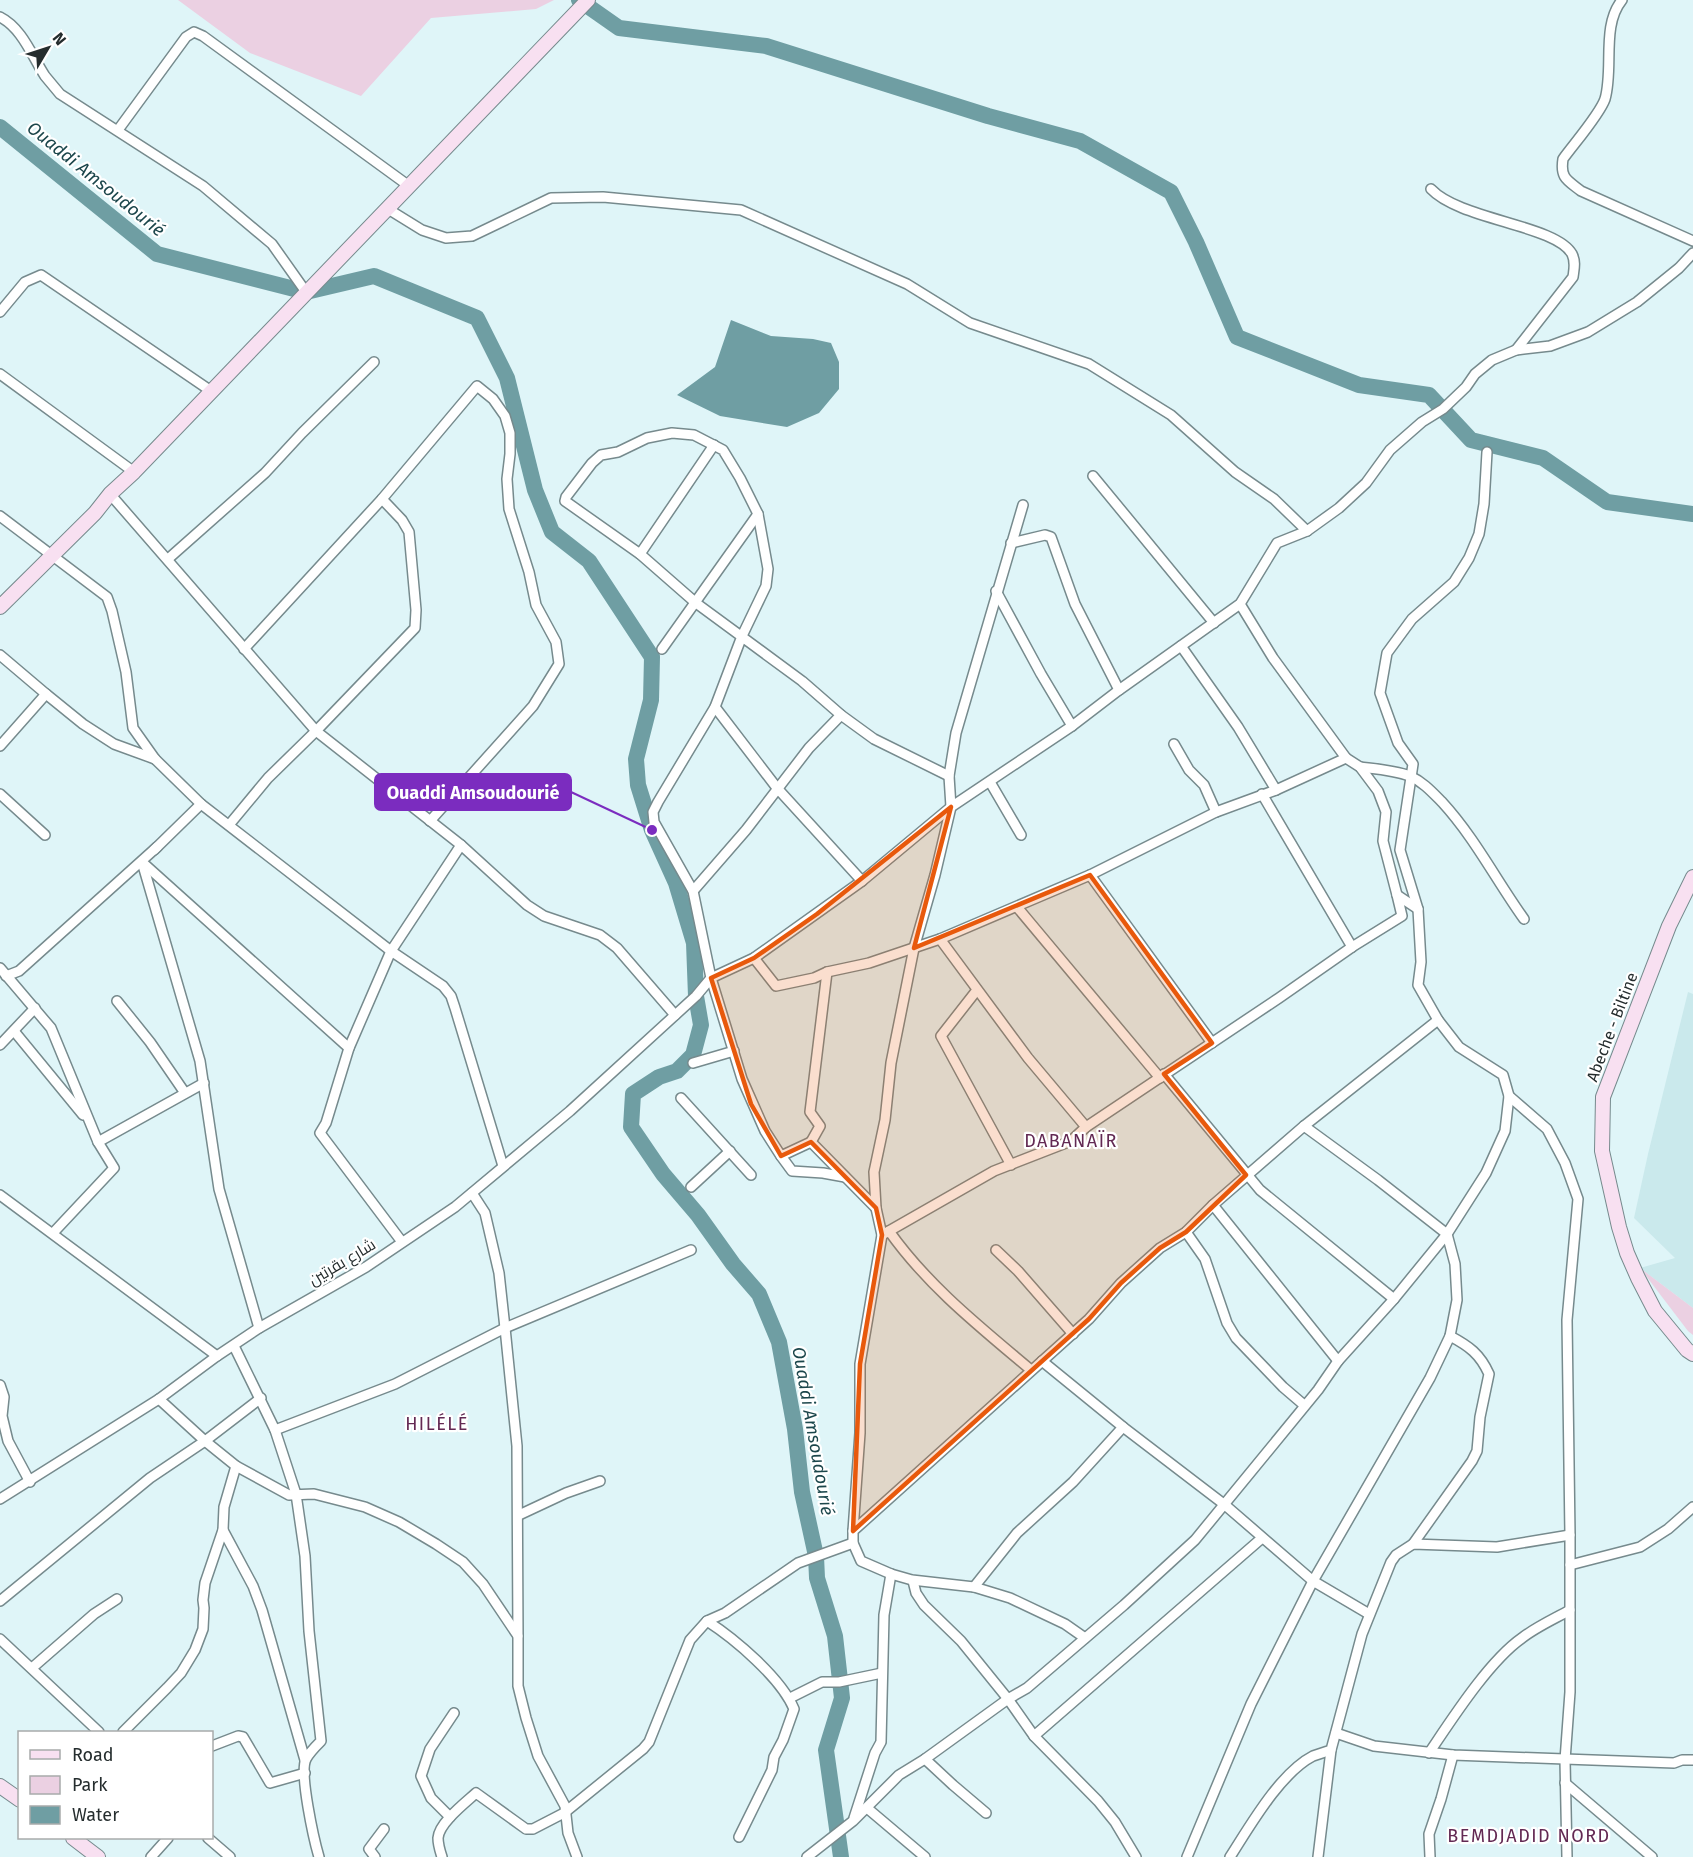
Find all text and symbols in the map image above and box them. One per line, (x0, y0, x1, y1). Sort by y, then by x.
north arrow (18, 18, 78, 78)
text: N (49, 29, 70, 49)
water label: Ouaddi Amsoudourié (23, 117, 169, 241)
callout: Ouaddi Amsoudourié (375, 774, 571, 810)
text: Ouaddi Amsoudourié (387, 782, 559, 804)
street label: Abeche - Biltine (1582, 970, 1642, 1084)
district label: DABANAÏR (1024, 1130, 1118, 1152)
street label: شارع بقرتين (305, 1235, 380, 1291)
water label: Ouaddi Amsoudourié (787, 1345, 839, 1517)
district label: HILÉLÉ (405, 1412, 469, 1435)
legend (18, 1731, 213, 1839)
text: Road (72, 1744, 114, 1766)
text: Park (72, 1774, 108, 1796)
text: Water (72, 1804, 119, 1826)
district label: BEMDJADID NORD (1447, 1825, 1611, 1847)

